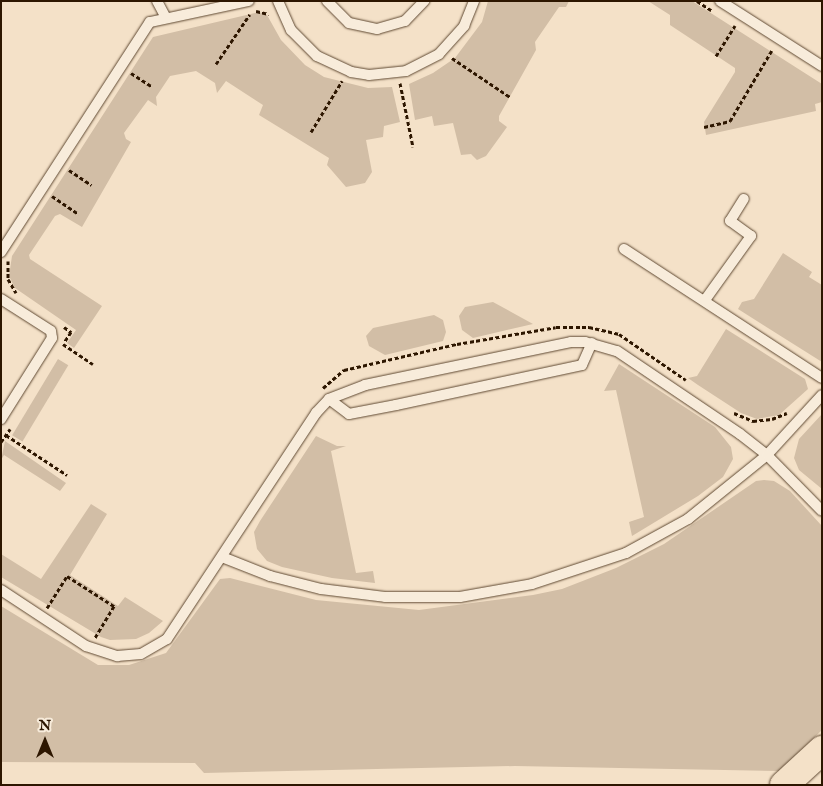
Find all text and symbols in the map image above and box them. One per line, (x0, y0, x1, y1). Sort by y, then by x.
north arrow (20, 716, 70, 766)
text: N (39, 717, 51, 735)

